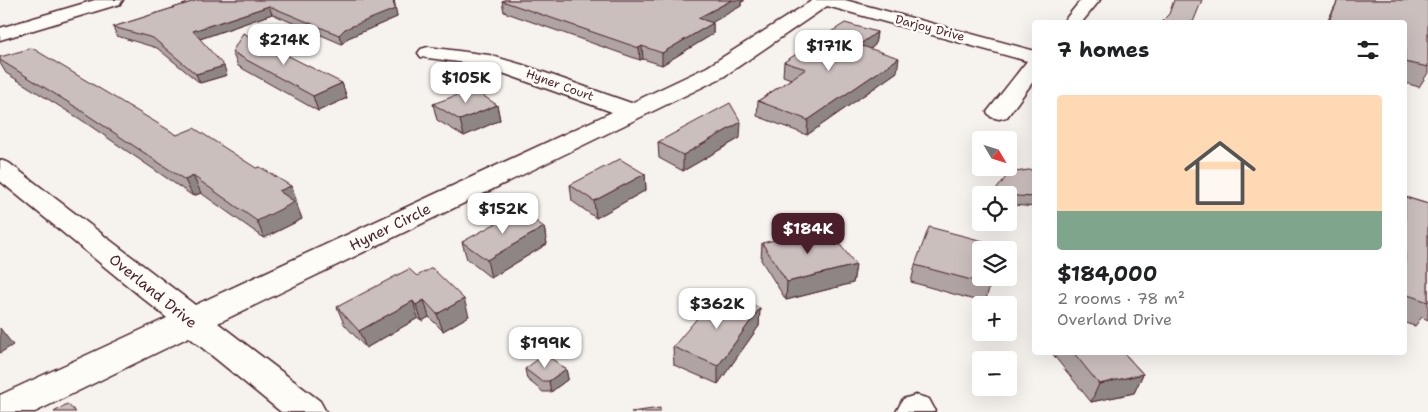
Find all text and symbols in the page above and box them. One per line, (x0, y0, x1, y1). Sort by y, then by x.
street label: Darjoy Drive (894, 11, 967, 45)
pin: $214K (249, 23, 319, 66)
text: $214K (259, 29, 309, 50)
pin: $171K (794, 30, 864, 72)
text: $171K (806, 35, 852, 56)
text: 7 homes (1057, 36, 1149, 64)
icon: filters (1354, 36, 1382, 64)
pin: $105K (431, 62, 501, 104)
street label: Hyner Court (524, 65, 596, 105)
text: $105K (441, 67, 491, 88)
icon: home (1175, 128, 1265, 218)
north arrow (972, 131, 1018, 176)
map controls (972, 131, 1017, 396)
button: locate (972, 186, 1017, 231)
pin: $152K (468, 192, 538, 235)
text: $152K (478, 198, 528, 219)
street label: Hyner Circle (346, 199, 434, 255)
pin: $184K (773, 212, 843, 255)
text: $184K (783, 218, 833, 239)
button: layers (972, 241, 1017, 286)
street label: Overland Drive (105, 249, 201, 333)
text: $184,000 (1057, 260, 1157, 288)
pin: $362K (682, 288, 752, 330)
text: 2 rooms · 78 m² (1057, 288, 1185, 309)
text: $362K (690, 293, 744, 314)
button: + (972, 296, 1017, 341)
text: Overland Drive (1057, 309, 1172, 330)
pin: $199K (510, 326, 580, 369)
text: $199K (520, 332, 570, 353)
button: − (972, 351, 1017, 396)

